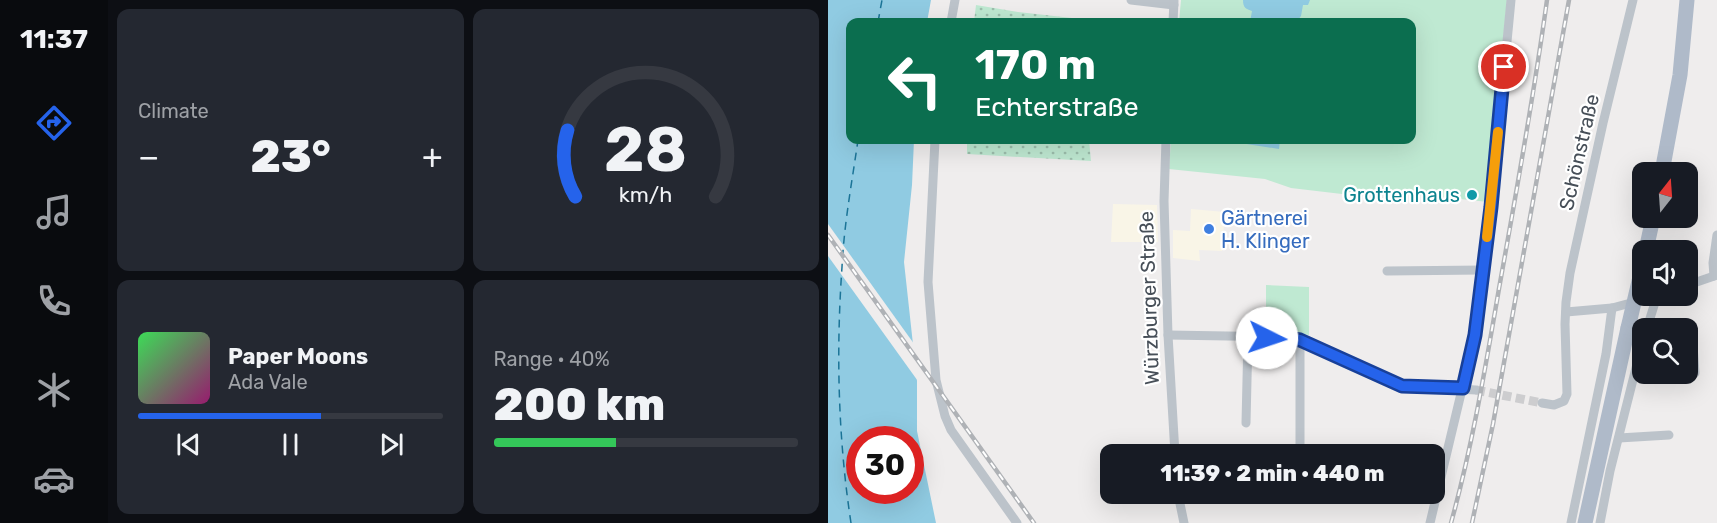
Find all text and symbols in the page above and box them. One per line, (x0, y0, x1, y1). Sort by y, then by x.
text: 11:37 (20, 23, 88, 55)
text: 170 m (975, 40, 1096, 90)
pin (1478, 41, 1529, 92)
icon: left (876, 42, 954, 120)
icon: arrive (1487, 50, 1520, 83)
text: Echterstraße (975, 91, 1139, 123)
street label: Schönstraße (1554, 91, 1604, 213)
text: Climate (138, 99, 209, 123)
icon: directions (33, 102, 75, 144)
text: 28 (604, 113, 687, 187)
text: 23° (251, 130, 331, 183)
text: − (138, 137, 159, 176)
text: + (422, 137, 442, 176)
north arrow (1632, 162, 1698, 228)
map controls (1632, 162, 1698, 384)
text: km/h (619, 182, 673, 207)
place label: Grottenhaus (1343, 183, 1460, 207)
marker: Grottenhaus (1465, 188, 1479, 202)
icon: music (33, 191, 75, 233)
place label: Gärtnerei H. Klinger (1221, 206, 1310, 253)
street label: Würzburger Straße (1134, 211, 1164, 385)
marker: Gärtnerei H. Klinger (1202, 222, 1216, 236)
button: sound (1632, 240, 1698, 306)
icon: phone (33, 280, 75, 322)
position arrow (1235, 306, 1299, 370)
button: search (1632, 318, 1698, 384)
text: Paper Moons (228, 343, 368, 370)
text: Range · 40% (494, 347, 610, 371)
icon: climate (33, 369, 75, 411)
text: Ada Vale (228, 370, 308, 394)
text: 200 km (494, 378, 665, 431)
speed limit sign: 30 (846, 426, 924, 504)
icon: previous (172, 428, 205, 461)
icon: pause (274, 428, 307, 461)
icon: next (375, 428, 408, 461)
icon: car (33, 458, 75, 500)
text: 11:39 · 2 min · 440 m (1161, 460, 1384, 487)

